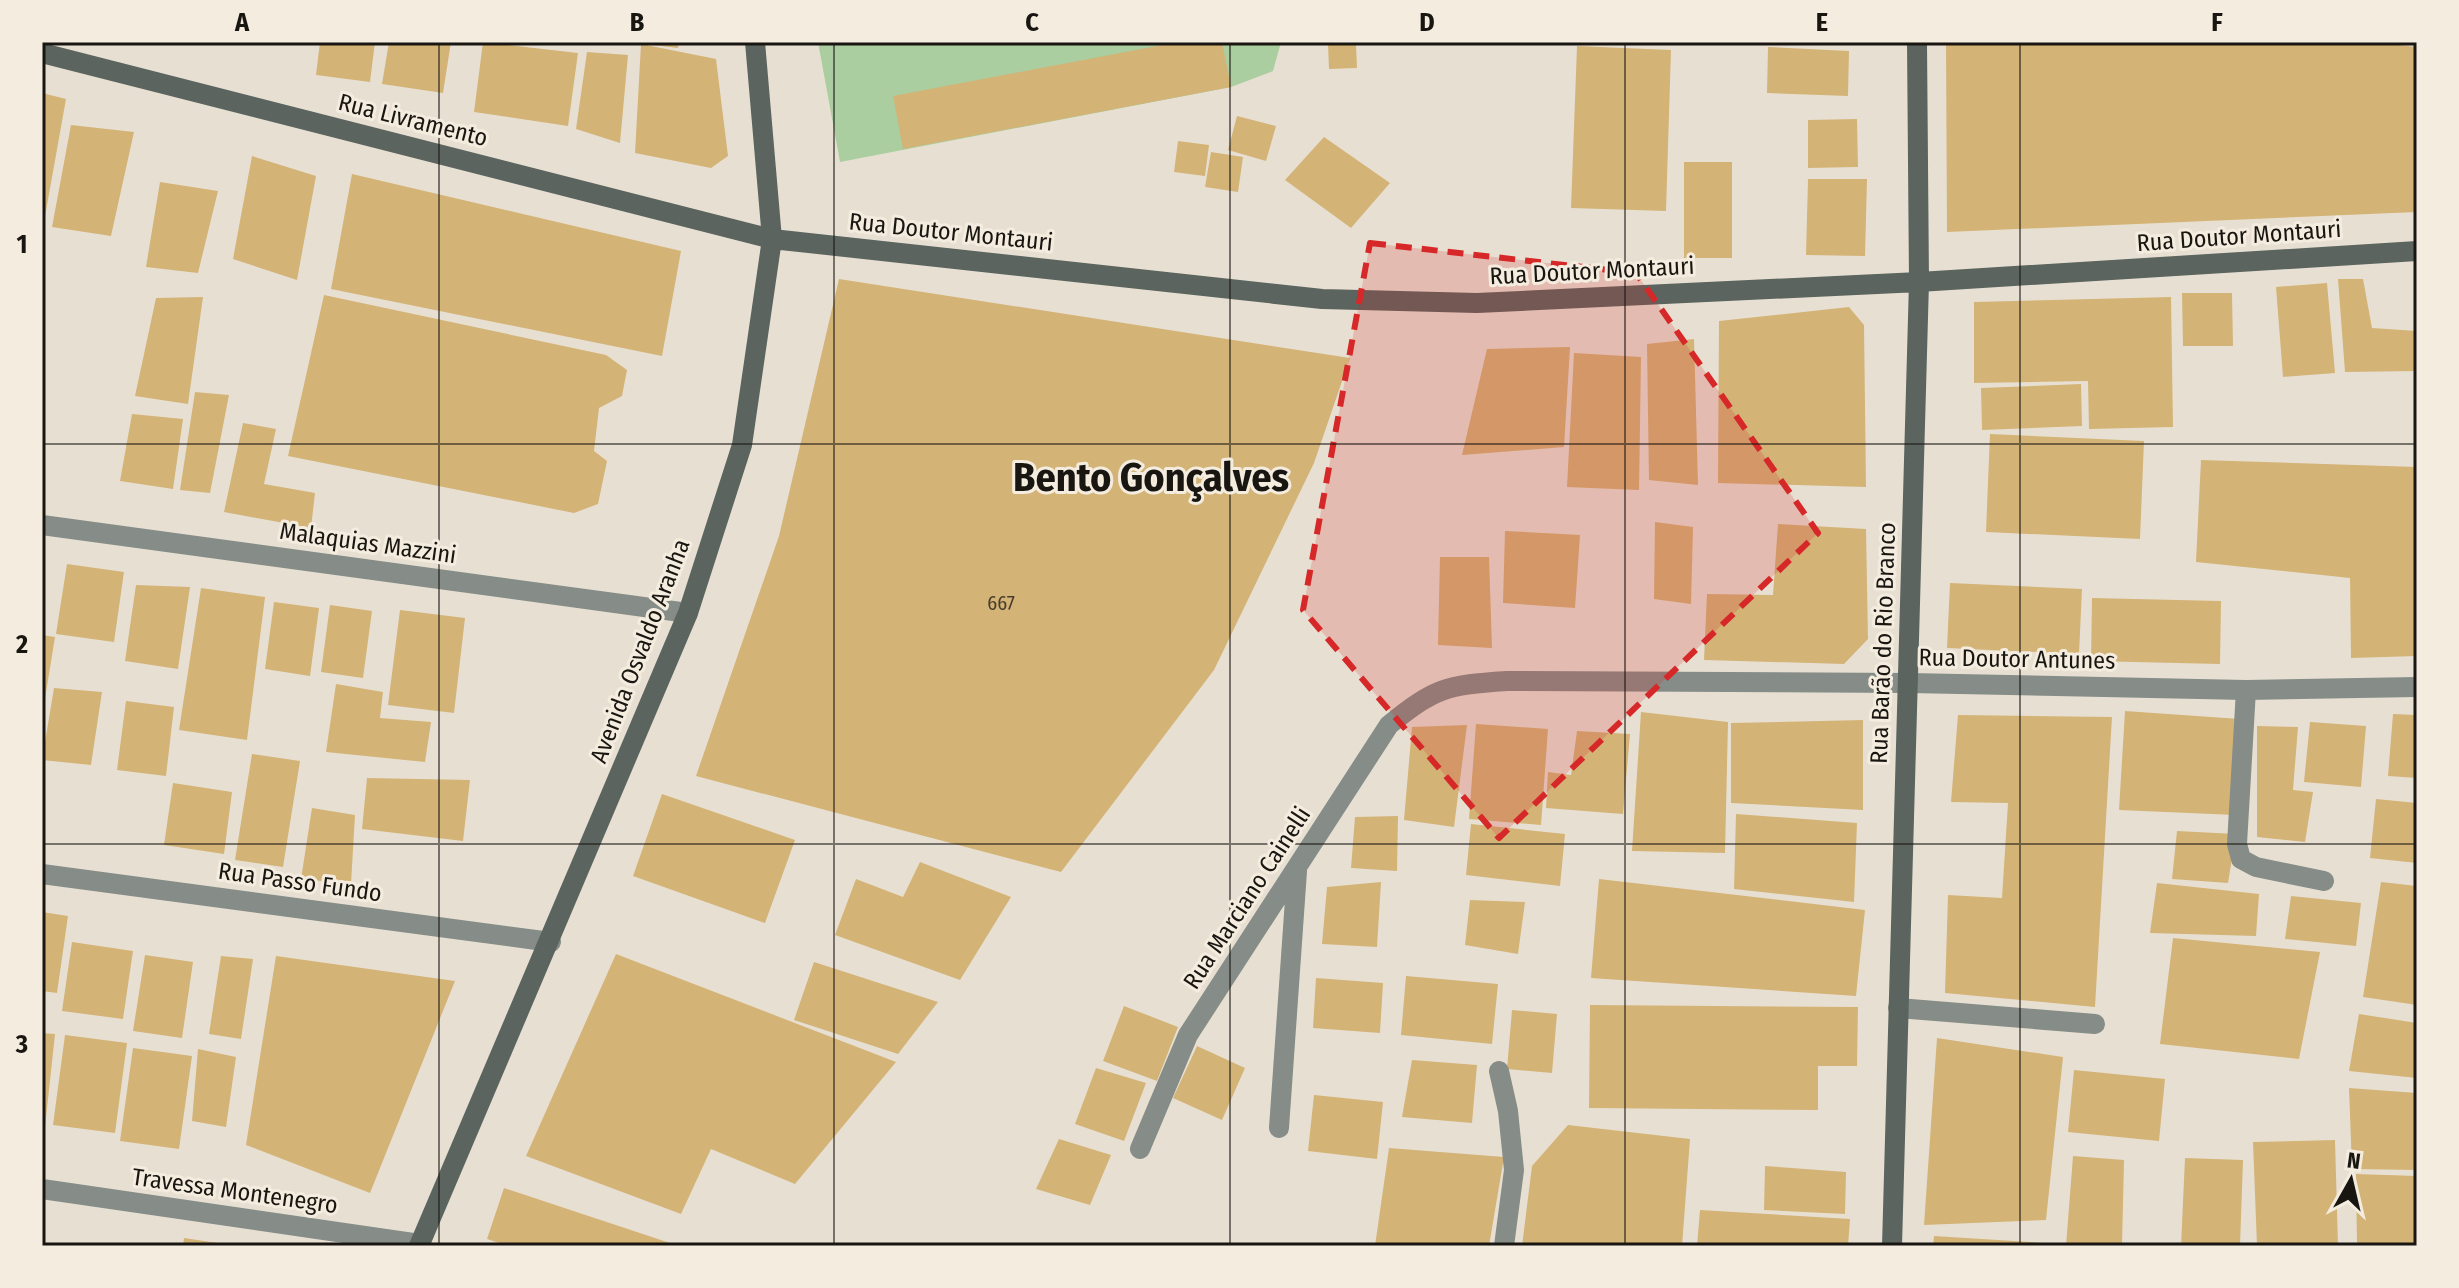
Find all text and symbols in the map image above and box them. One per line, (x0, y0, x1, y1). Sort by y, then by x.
text: A (234, 7, 250, 38)
text: B (630, 7, 645, 38)
text: C (1025, 7, 1039, 38)
text: D (1419, 7, 1435, 38)
text: E (1816, 7, 1828, 38)
text: F (2211, 7, 2223, 38)
street label: Rua Livramento (335, 88, 491, 152)
street label: Rua Doutor Montauri (848, 207, 1054, 257)
street label: Rua Doutor Montauri (2136, 215, 2342, 257)
text: 1 (17, 229, 28, 260)
street label: Rua Doutor Montauri (1489, 252, 1695, 290)
district label: Bento Gonçalves (1013, 454, 1289, 502)
street label: Malaquias Mazzini (278, 517, 458, 569)
street label: Rua Barão do Rio Branco (1865, 522, 1901, 764)
street label: Avenida Osvaldo Aranha (584, 535, 696, 767)
house number: 667 (987, 591, 1015, 615)
text: 2 (15, 629, 28, 660)
street label: Rua Doutor Antunes (1918, 643, 2116, 675)
street label: Rua Marciano Cainelli (1178, 802, 1316, 994)
street label: Rua Passo Fundo (216, 857, 384, 907)
text: 3 (15, 1029, 28, 1060)
north arrow (2311, 1140, 2391, 1220)
text: N (2345, 1146, 2362, 1175)
street label: Travessa Montenegro (130, 1163, 340, 1219)

